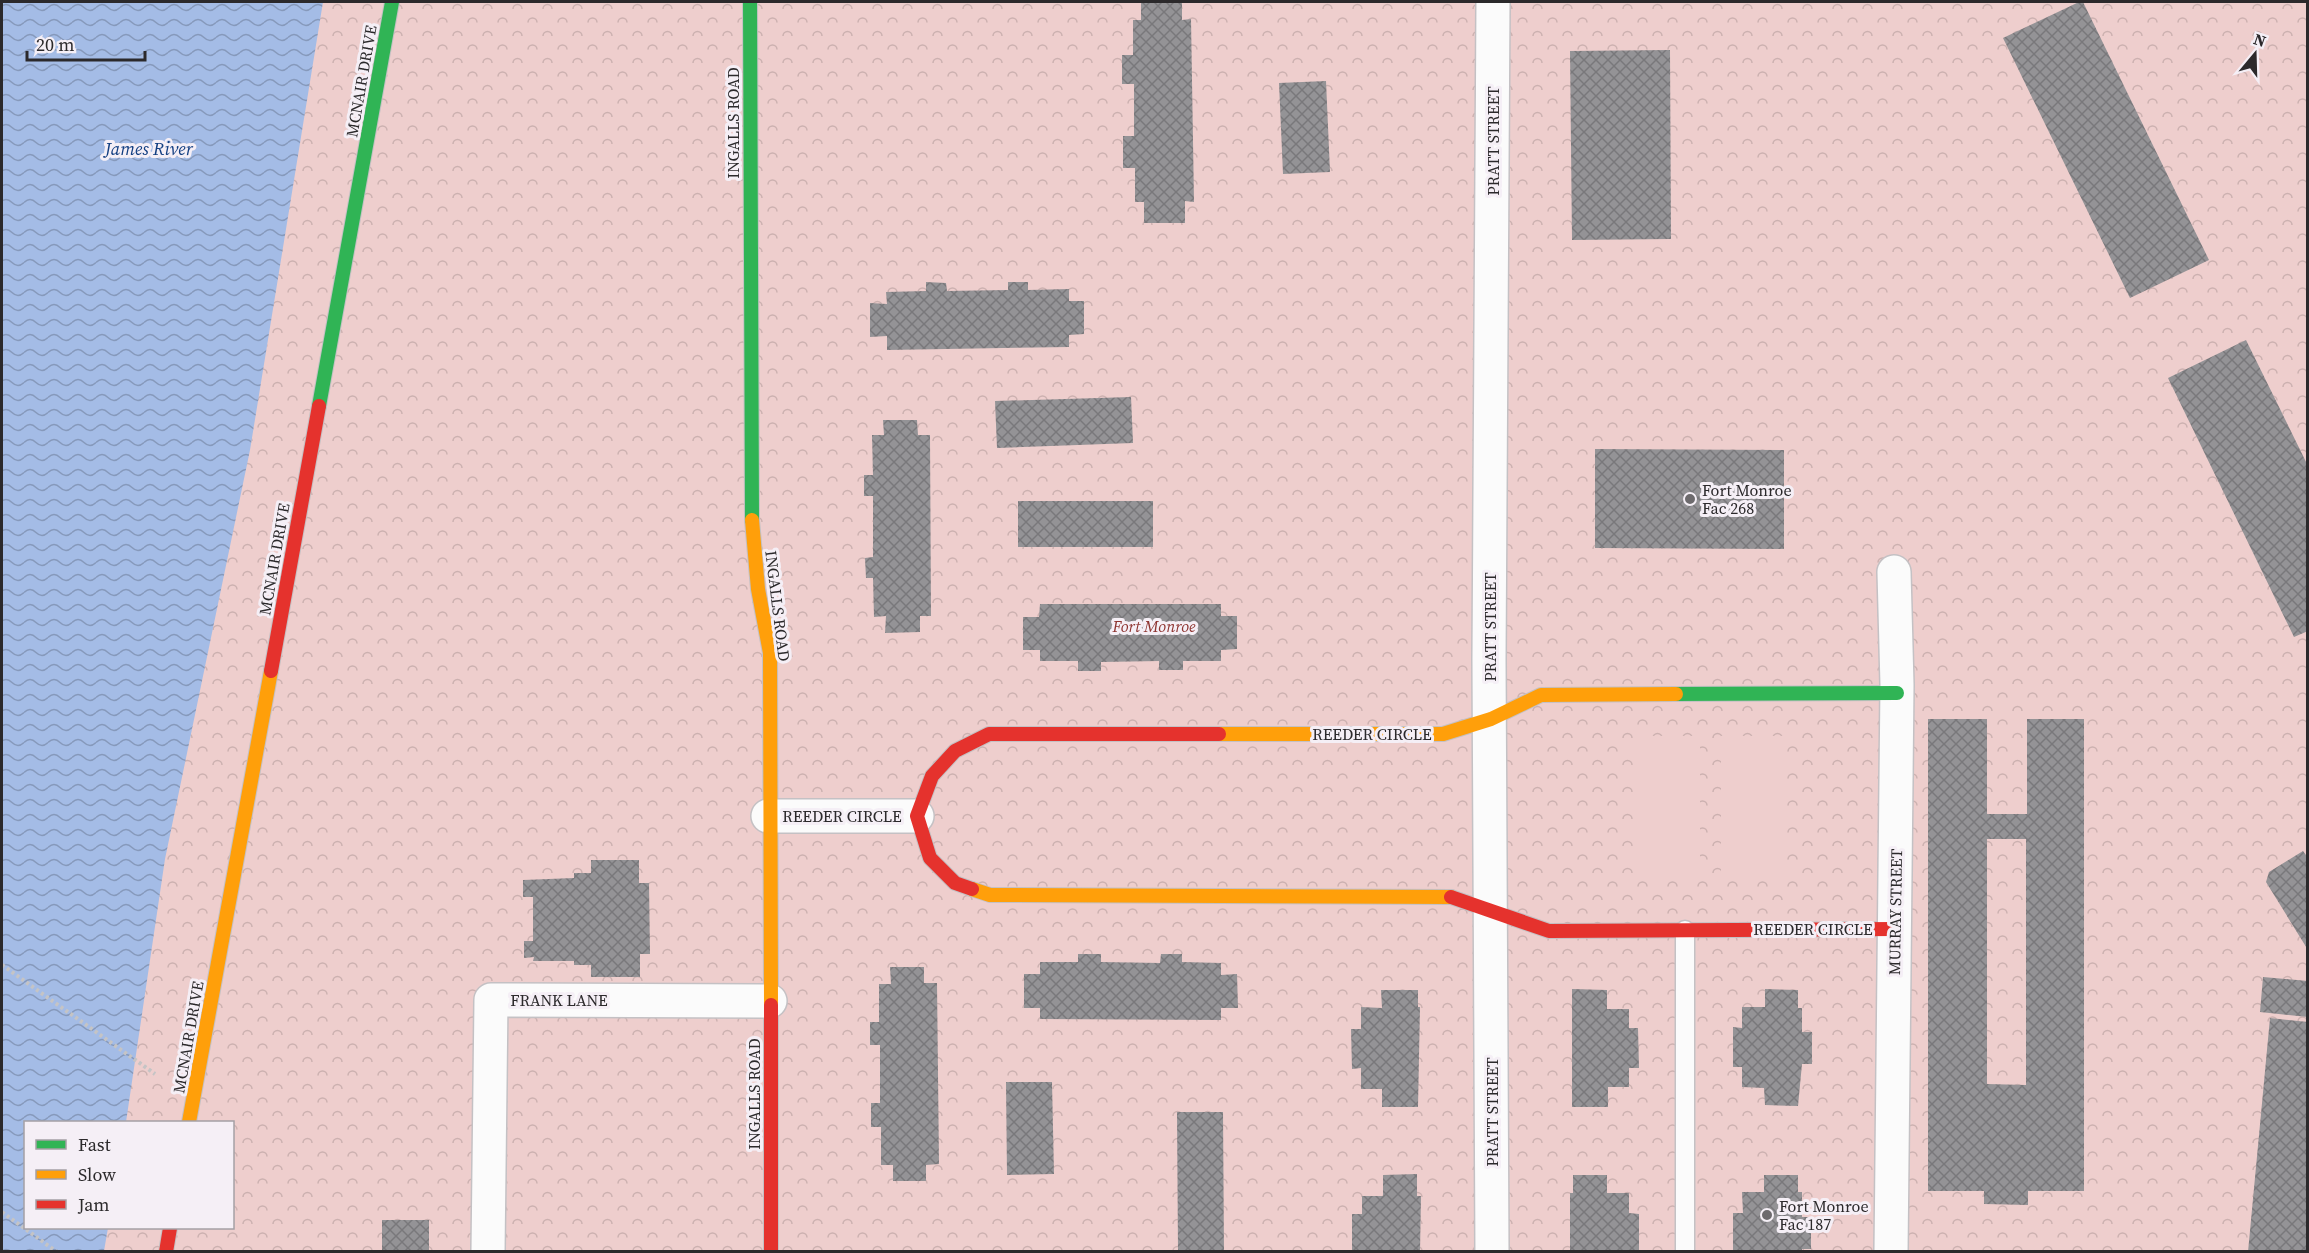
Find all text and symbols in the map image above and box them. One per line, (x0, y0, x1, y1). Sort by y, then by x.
street label: MCNAIR DRIVE (340, 23, 382, 139)
scale bar (27, 24, 146, 62)
north arrow (2225, 24, 2285, 84)
text: N (2251, 28, 2269, 52)
text: 20 m (36, 32, 74, 57)
street label: INGALLS ROAD (722, 67, 744, 179)
street label: PRATT STREET (1482, 86, 1504, 196)
water label: James River (102, 136, 194, 161)
place label: Fort Monroe Fac 268 (1702, 479, 1792, 519)
marker: Fort Monroe Fac 268 (1683, 492, 1697, 506)
street label: MCNAIR DRIVE (253, 501, 295, 617)
street label: INGALLS ROAD (760, 549, 796, 663)
street label: PRATT STREET (1479, 572, 1501, 682)
park label: Fort Monroe (1111, 615, 1196, 637)
street label: REEDER CIRCLE (1312, 723, 1432, 745)
street label: REEDER CIRCLE (782, 805, 902, 827)
street label: MURRAY STREET (1883, 848, 1907, 975)
street label: REEDER CIRCLE (1753, 918, 1873, 940)
street label: MCNAIR DRIVE (167, 979, 209, 1095)
street label: FRANK LANE (510, 989, 608, 1011)
street label: INGALLS ROAD (743, 1038, 765, 1150)
street label: PRATT STREET (1481, 1057, 1503, 1167)
legend (24, 1121, 234, 1229)
text: Fast (78, 1132, 111, 1157)
text: Slow (78, 1162, 116, 1187)
text: Jam (77, 1192, 110, 1217)
place label: Fort Monroe Fac 187 (1779, 1195, 1869, 1235)
marker: Fort Monroe Fac 187 (1760, 1208, 1774, 1222)

